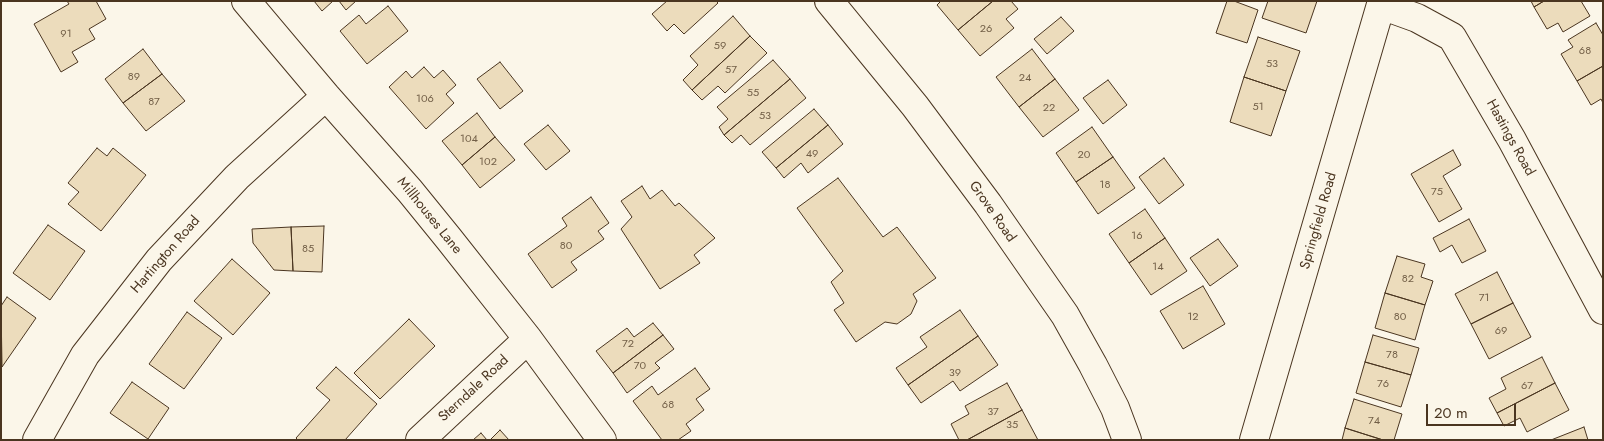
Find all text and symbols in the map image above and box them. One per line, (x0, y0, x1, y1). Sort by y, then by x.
house number: 26 (980, 22, 992, 36)
house number: 91 (60, 27, 72, 41)
house number: 59 (714, 39, 726, 53)
house number: 68 (1579, 44, 1591, 58)
house number: 53 (1266, 57, 1278, 71)
house number: 57 (725, 63, 737, 77)
house number: 89 (128, 70, 140, 84)
house number: 24 (1019, 71, 1031, 85)
house number: 55 (747, 86, 759, 100)
house number: 106 (416, 92, 434, 106)
house number: 87 (148, 95, 160, 109)
street label: Hastings Road (1482, 97, 1538, 179)
house number: 51 (1252, 100, 1264, 114)
house number: 22 (1043, 101, 1055, 115)
house number: 53 (759, 109, 771, 123)
house number: 104 (460, 132, 478, 146)
house number: 49 (806, 147, 818, 161)
house number: 20 (1078, 148, 1090, 162)
house number: 102 (479, 155, 497, 169)
street label: Springfield Road (1297, 171, 1341, 271)
street label: Millhouses Lane (393, 174, 465, 258)
street label: Grove Road (965, 178, 1019, 246)
house number: 18 (1100, 178, 1110, 192)
house number: 75 (1431, 185, 1443, 199)
street label: Hartington Road (128, 213, 204, 297)
house number: 16 (1131, 229, 1143, 243)
house number: 80 (560, 239, 572, 253)
house number: 85 (302, 242, 314, 256)
house number: 14 (1152, 260, 1164, 274)
house number: 82 (1402, 272, 1414, 286)
house number: 71 (1479, 291, 1489, 305)
house number: 12 (1187, 310, 1199, 324)
house number: 80 (1394, 310, 1406, 324)
house number: 69 (1495, 324, 1507, 338)
house number: 72 (622, 337, 634, 351)
house number: 78 (1386, 348, 1398, 362)
street label: Sterndale Road (435, 352, 513, 426)
house number: 70 (634, 359, 646, 373)
house number: 39 (949, 366, 961, 380)
house number: 76 (1377, 377, 1389, 391)
house number: 67 (1521, 379, 1533, 393)
scale bar (1429, 394, 1519, 426)
house number: 68 (662, 398, 674, 412)
text: 20 m (1434, 402, 1468, 424)
house number: 37 (987, 405, 999, 419)
house number: 74 (1368, 414, 1380, 428)
house number: 35 (1006, 418, 1018, 432)

